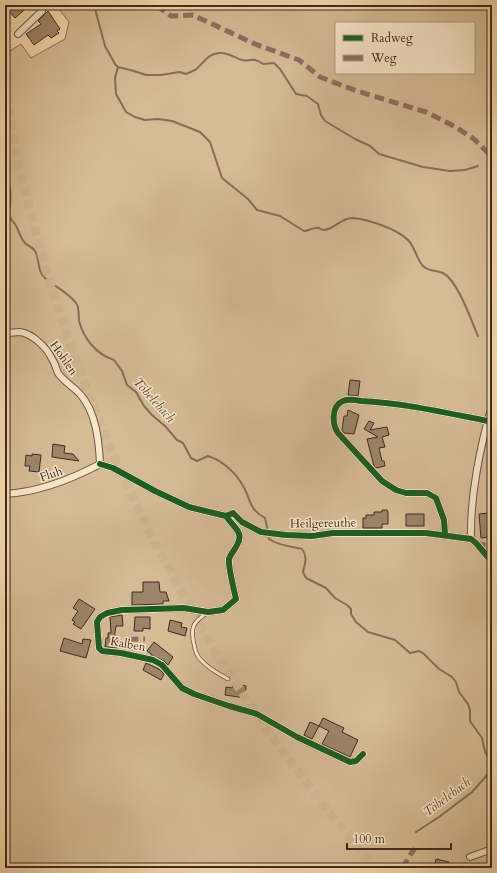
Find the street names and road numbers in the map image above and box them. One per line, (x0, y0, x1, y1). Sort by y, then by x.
street label: Hohlen (46, 338, 82, 378)
street label: Fluh (37, 463, 65, 485)
street label: Heilgereuthe (290, 514, 356, 532)
street label: Kalben (109, 633, 147, 655)

